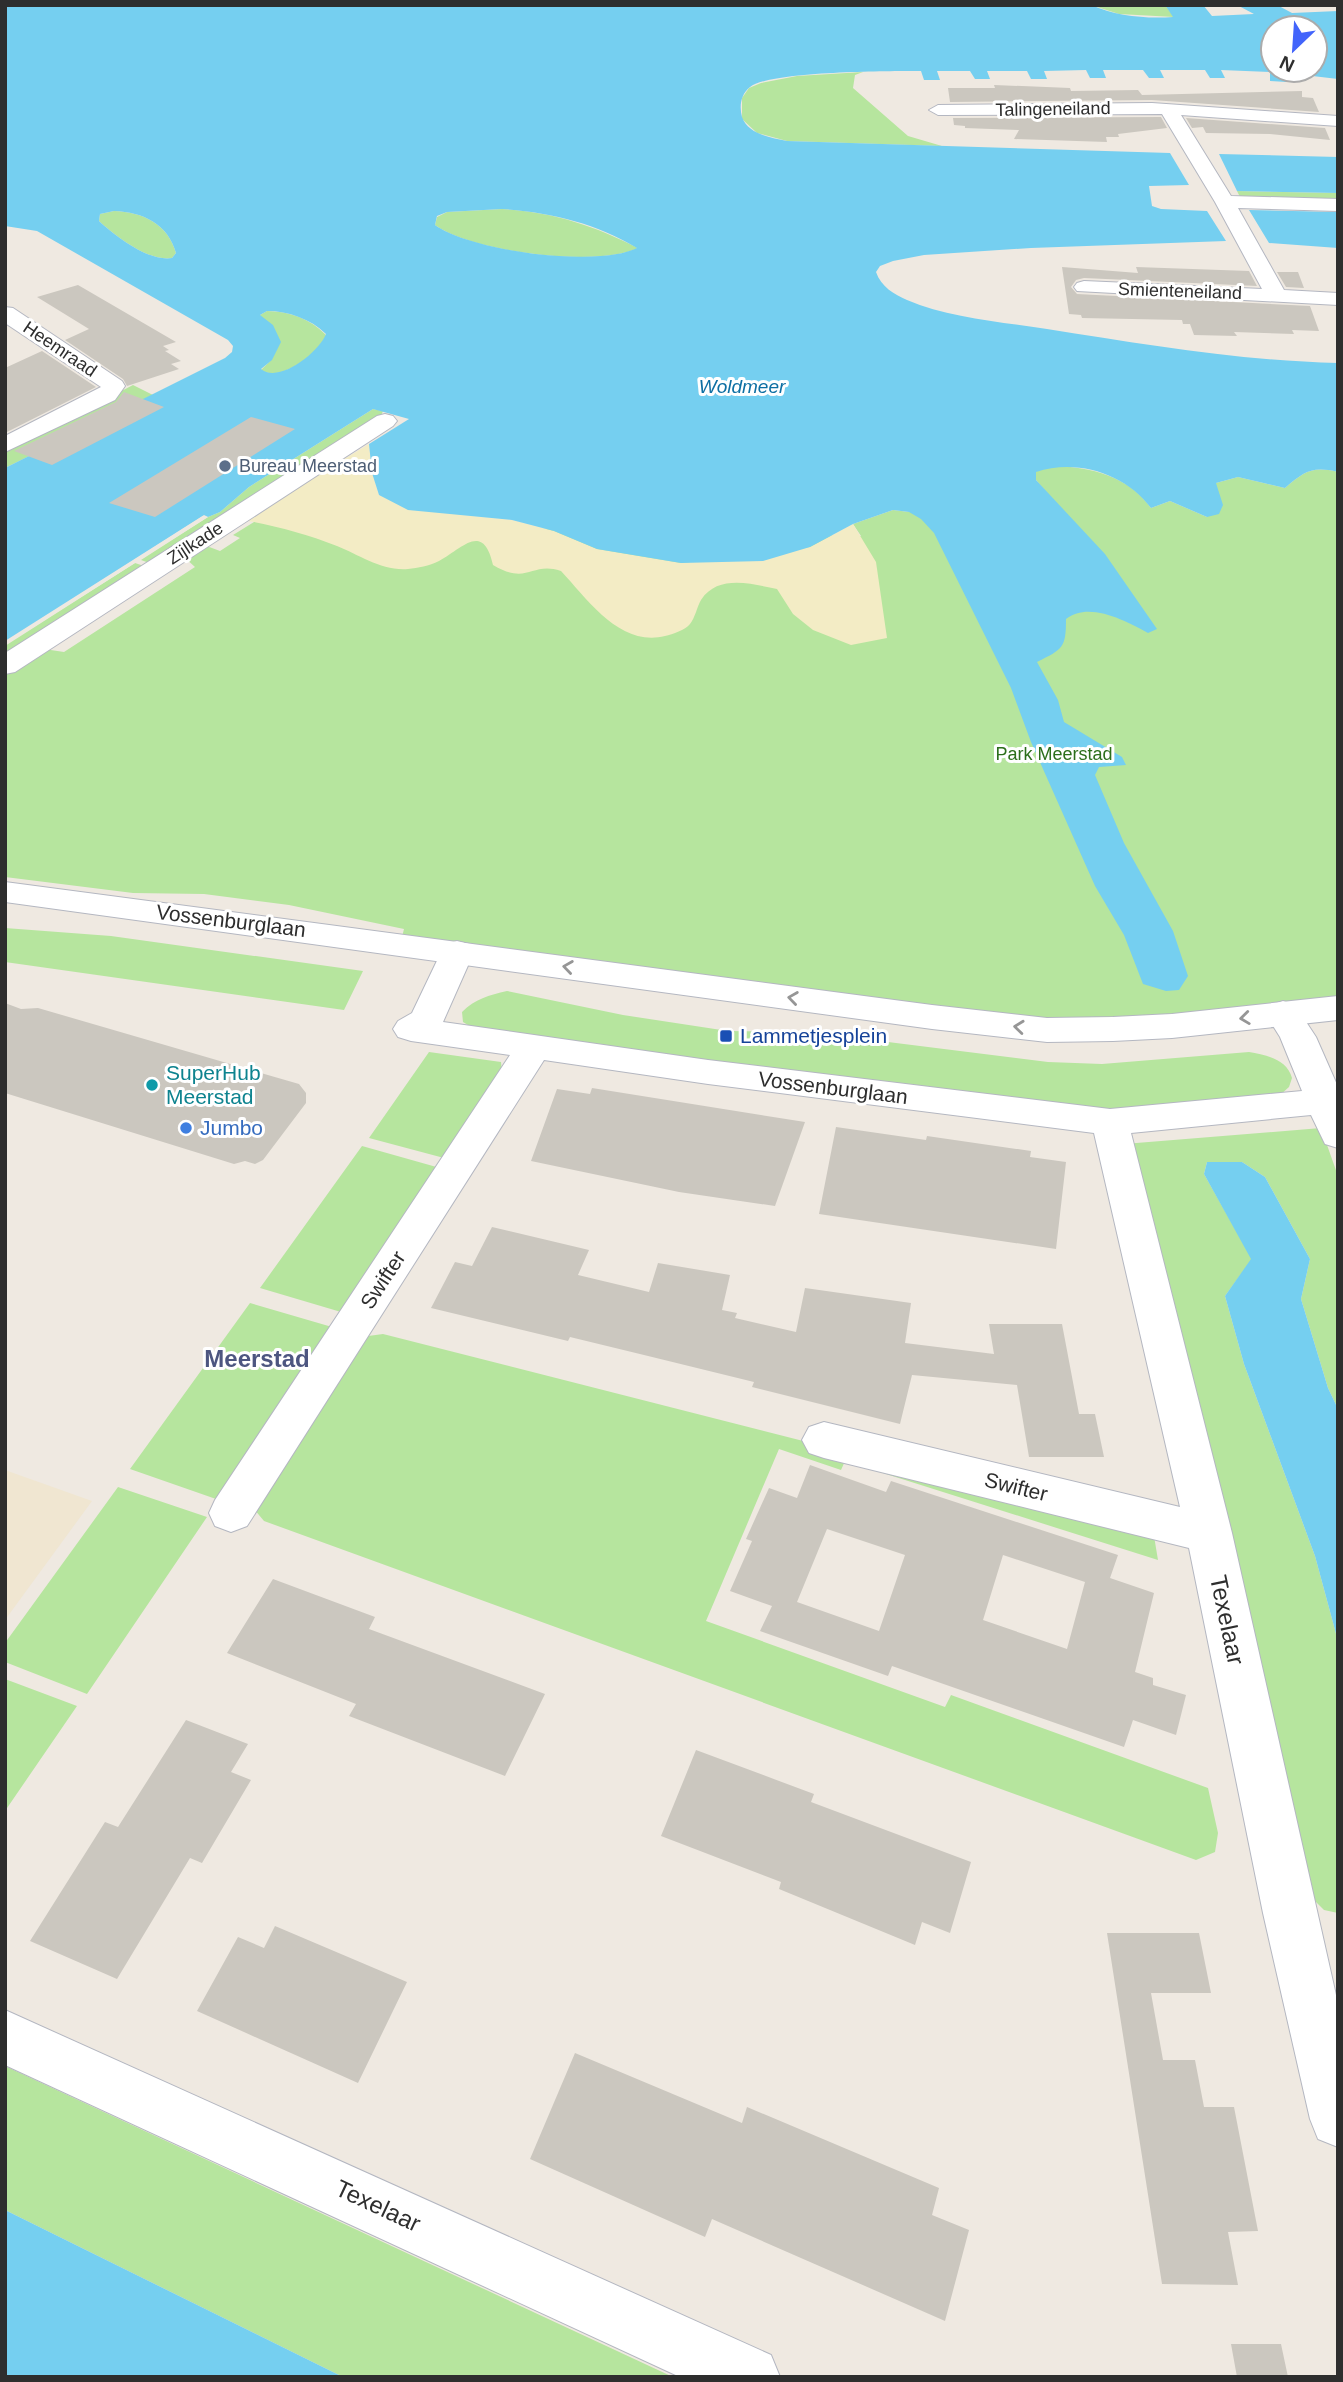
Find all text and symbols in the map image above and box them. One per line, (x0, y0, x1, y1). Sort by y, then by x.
north arrow (1259, 14, 1329, 84)
text: N (1276, 52, 1298, 76)
street label: Talingeneiland (995, 98, 1111, 120)
street label: Smienteneiland (1118, 279, 1242, 303)
street label: Heemraad (20, 317, 100, 381)
water label: Woldmeer (699, 376, 786, 397)
place label: Bureau Meerstad (239, 456, 377, 476)
marker: Bureau Meerstad (217, 458, 233, 474)
street label: Zijlkade (164, 518, 226, 568)
park label: Park Meerstad (995, 744, 1113, 764)
street label: Vossenburglaan (155, 900, 307, 941)
one-way arrow (562, 959, 574, 974)
one-way arrow (787, 990, 799, 1005)
one-way arrow (1240, 1010, 1251, 1025)
one-way arrow (1013, 1020, 1024, 1035)
place label: Lammetjesplein (740, 1024, 887, 1047)
marker: Lammetjesplein (718, 1028, 734, 1044)
place label: SuperHub Meerstad (166, 1061, 261, 1108)
street label: Vossenburglaan (757, 1067, 909, 1108)
marker: SuperHub Meerstad (144, 1077, 160, 1093)
place label: Jumbo (200, 1116, 263, 1139)
marker: Jumbo (178, 1120, 194, 1136)
street label: Swifter (355, 1247, 410, 1313)
district label: Meerstad (204, 1345, 310, 1372)
street label: Swifter (982, 1468, 1050, 1505)
street label: Texelaar (1205, 1573, 1250, 1667)
street label: Texelaar (331, 2174, 425, 2237)

